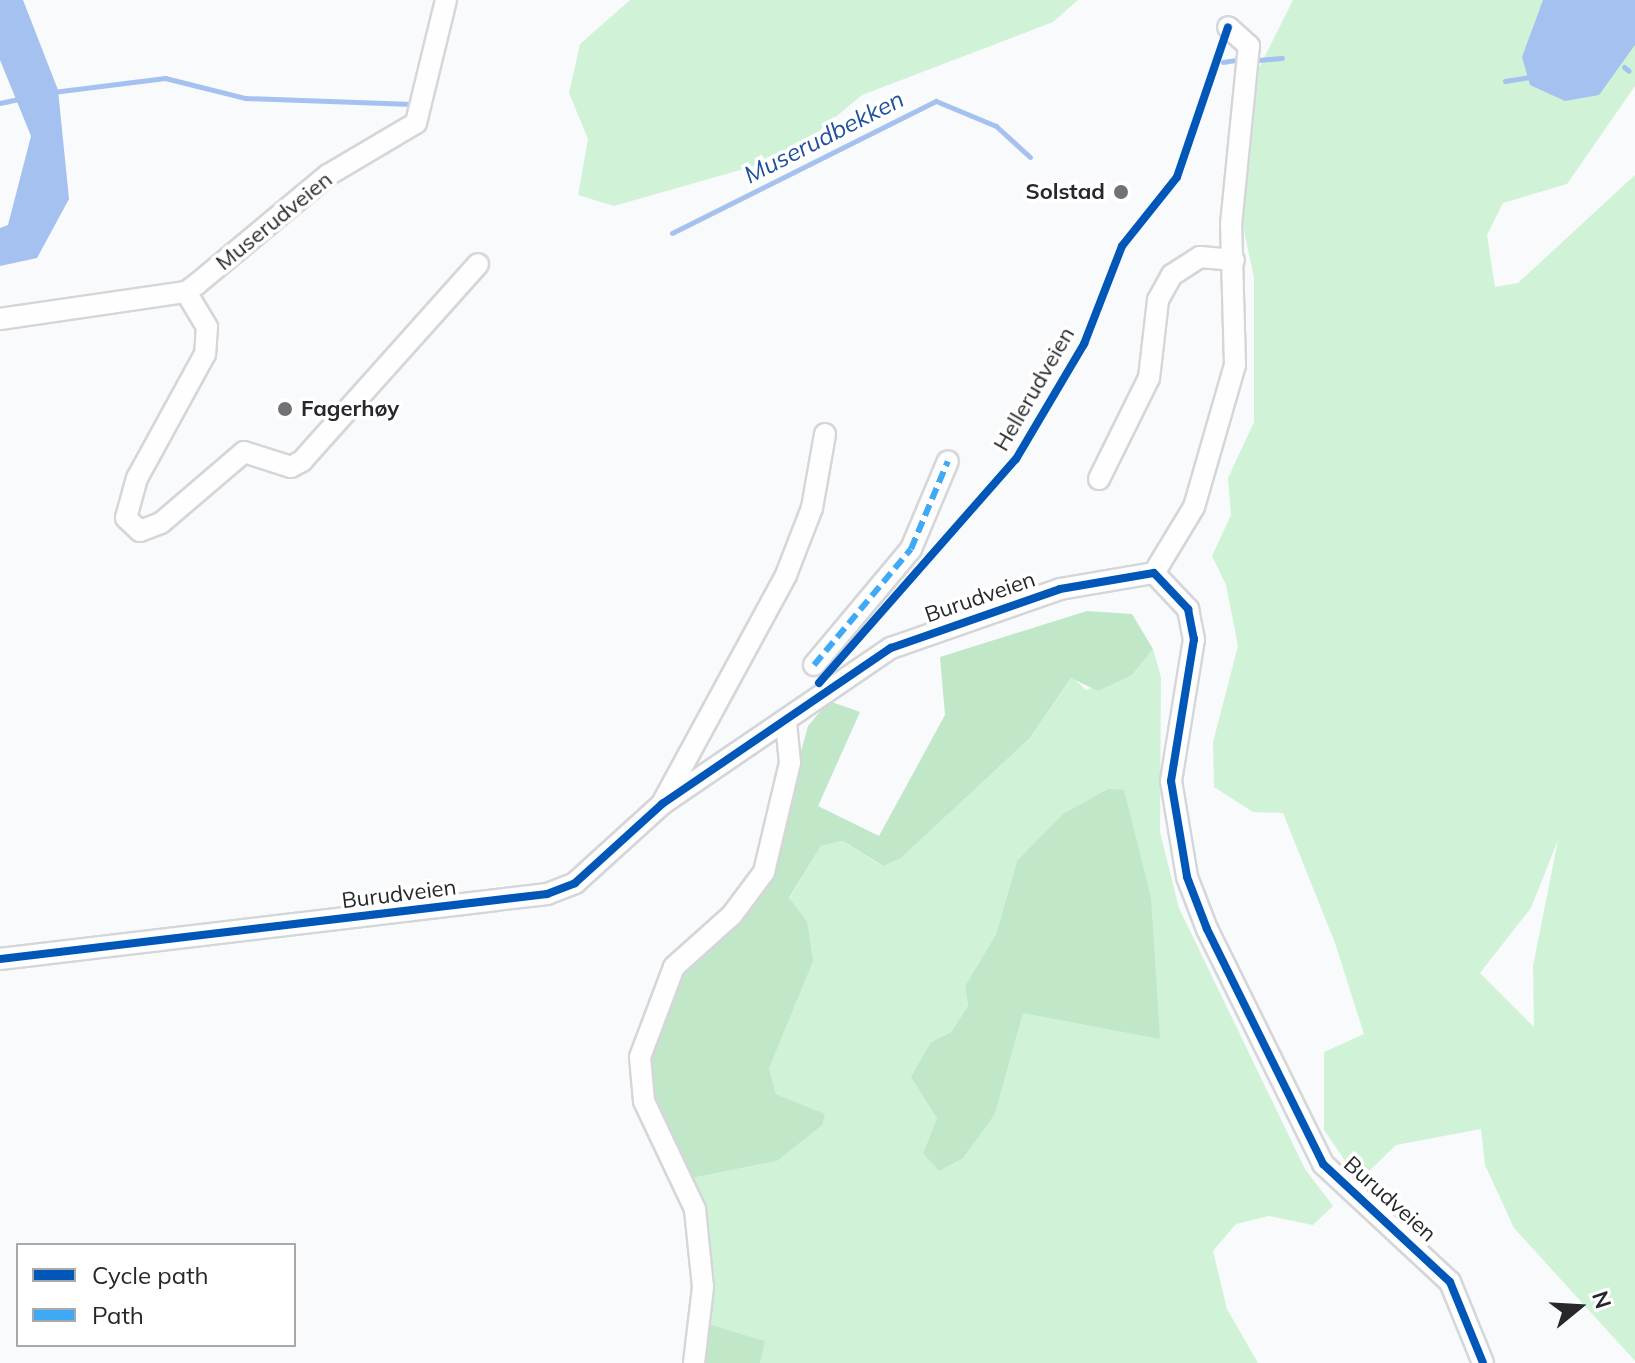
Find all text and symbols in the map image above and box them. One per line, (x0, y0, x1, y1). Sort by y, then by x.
water label: Muserudbekken (739, 84, 909, 190)
street label: Muserudveien (211, 166, 337, 276)
place label: Solstad (1026, 179, 1105, 205)
marker: Solstad (1112, 183, 1130, 201)
street label: Hellerudveien (988, 322, 1080, 456)
place label: Fagerhøy (301, 396, 399, 422)
marker: Fagerhøy (276, 400, 294, 418)
street label: Burudveien (921, 566, 1039, 628)
street label: Burudveien (340, 874, 458, 914)
street label: Burudveien (1338, 1151, 1442, 1247)
legend (16, 1243, 296, 1347)
text: Cycle path (92, 1260, 209, 1290)
north arrow (1539, 1267, 1619, 1347)
text: N (1586, 1287, 1618, 1312)
text: Path (92, 1300, 144, 1330)

